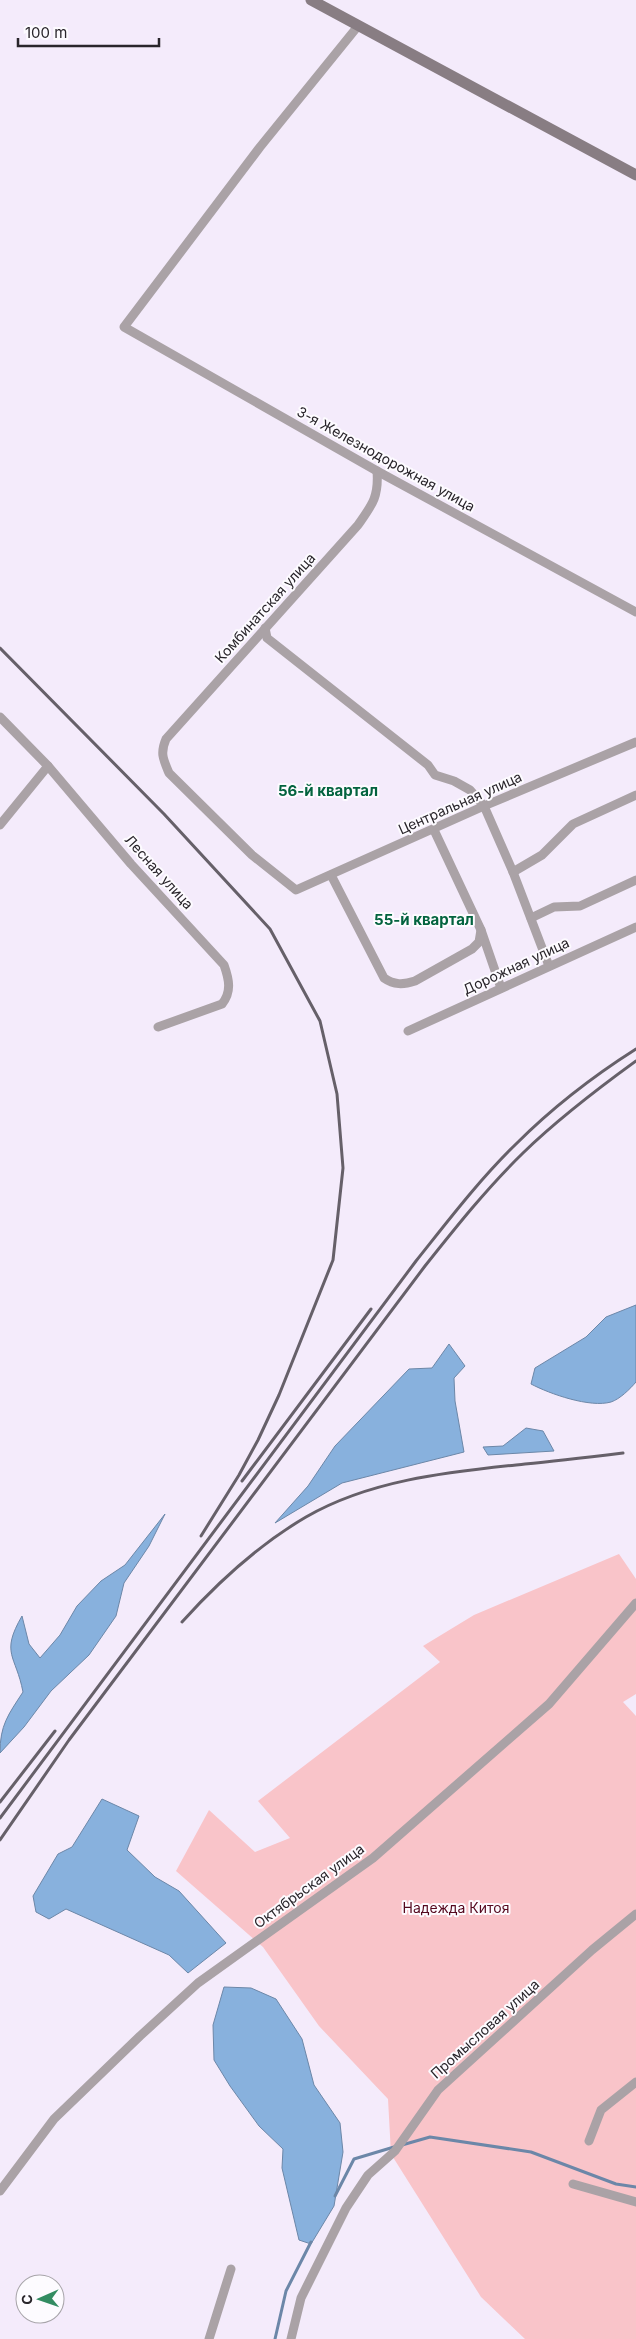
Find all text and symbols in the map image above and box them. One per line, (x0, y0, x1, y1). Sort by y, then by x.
scale bar (18, 15, 159, 47)
text: 100 m (25, 23, 67, 42)
street label: 3-я Железнодорожная улица (294, 403, 478, 515)
street label: Комбинатская улица (211, 549, 318, 666)
street label: Центральная улица (395, 768, 524, 837)
district label: 56-й квартал (278, 781, 378, 800)
street label: Лесная улица (122, 831, 197, 912)
district label: 55-й квартал (374, 910, 474, 929)
street label: Дорожная улица (460, 933, 572, 998)
street label: Октябрьская улица (250, 1840, 367, 1931)
park label: Надежда Китоя (403, 1899, 509, 1916)
street label: Промысловая улица (427, 1975, 542, 2082)
north arrow (15, 2274, 65, 2324)
text: С (18, 2294, 35, 2305)

